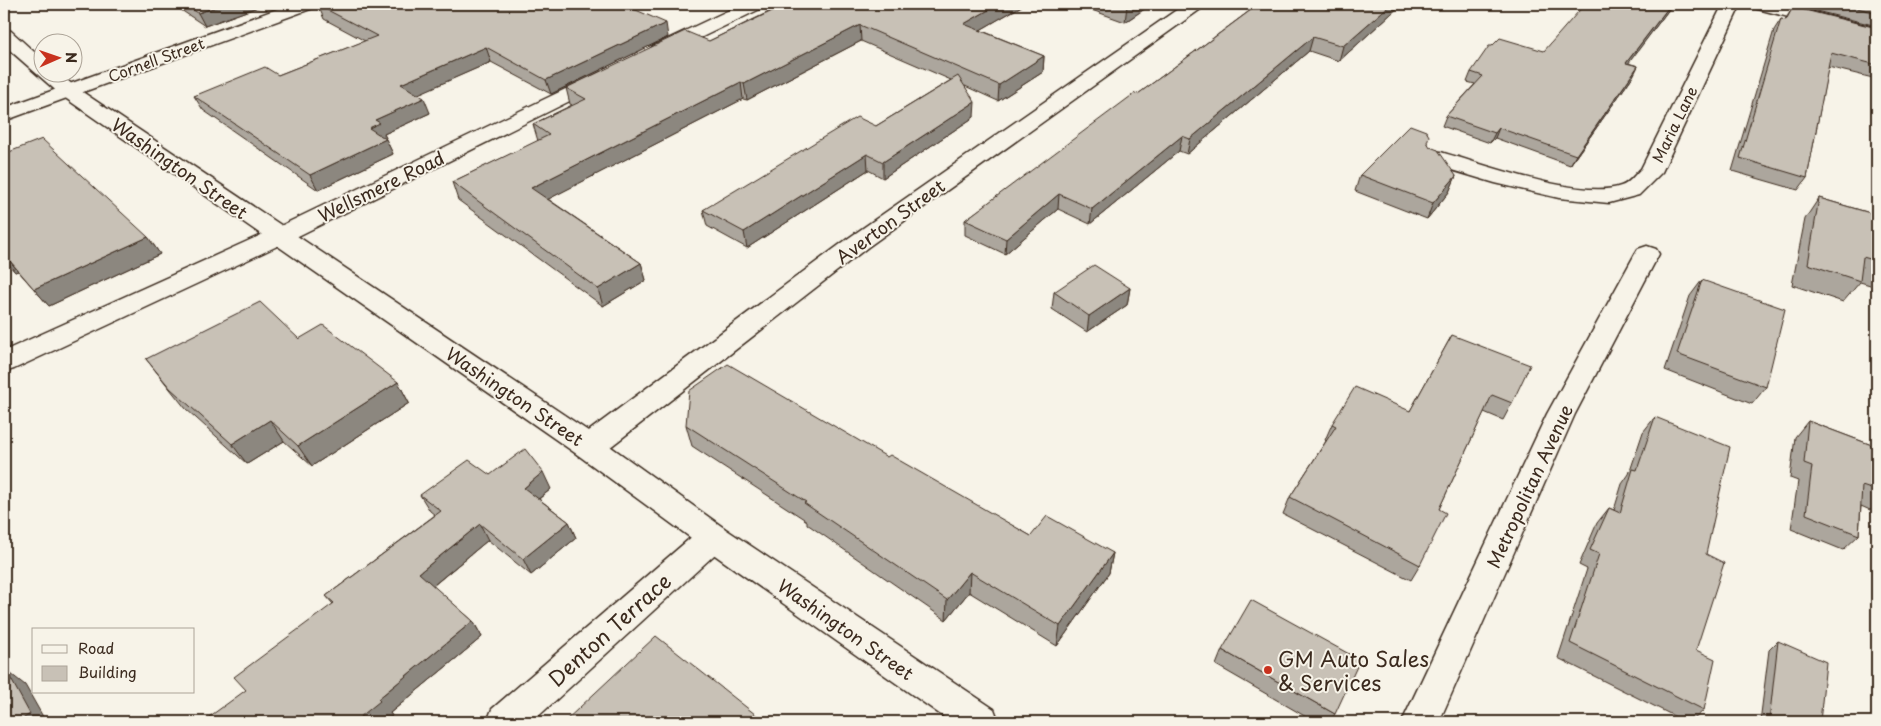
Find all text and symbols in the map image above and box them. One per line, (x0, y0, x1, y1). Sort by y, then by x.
street label: Cornell Street (105, 31, 207, 87)
north arrow (32, 32, 82, 82)
text: N (61, 52, 82, 63)
street label: Maria Lane (1646, 82, 1702, 166)
street label: Washington Street (106, 111, 254, 225)
street label: Wellsmere Road (313, 144, 449, 228)
street label: Averton Street (830, 172, 950, 270)
street label: Washington Street (441, 340, 589, 452)
street label: Metropolitan Avenue (1479, 400, 1579, 572)
street label: Denton Terrace (540, 565, 678, 693)
street label: Washington Street (772, 572, 920, 686)
legend (32, 628, 195, 694)
text: Road (78, 636, 114, 659)
place label: GM Auto Sales & Services (1278, 642, 1429, 698)
text: Building (78, 660, 137, 683)
marker: GM Auto Sales & Services (1262, 664, 1274, 676)

